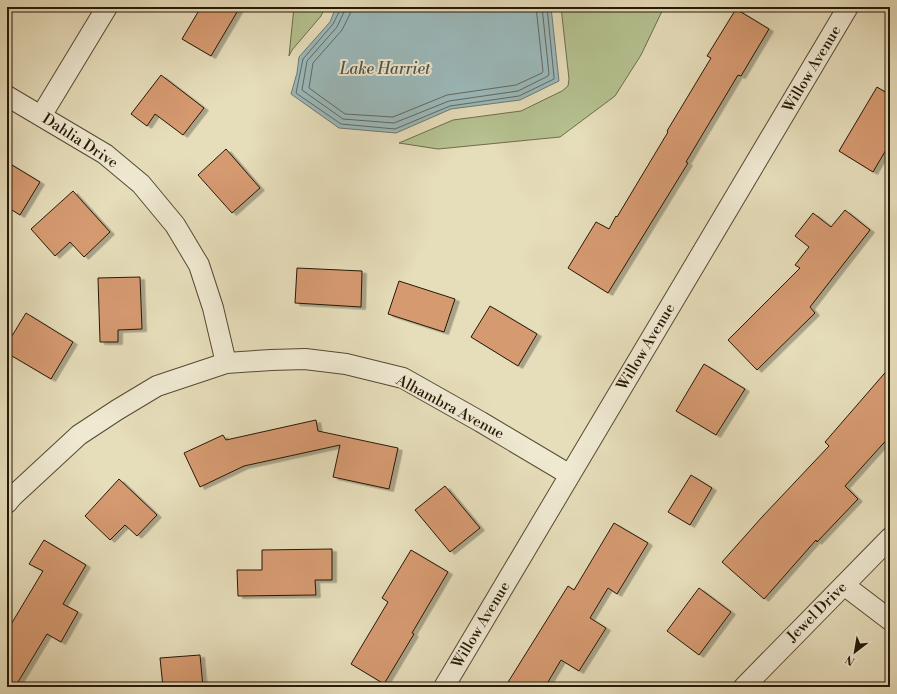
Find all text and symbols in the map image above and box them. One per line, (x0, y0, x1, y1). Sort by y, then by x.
street label: Willow Avenue (778, 22, 845, 117)
water label: Lake Harriet (339, 59, 431, 79)
street label: Dahlia Drive (39, 109, 121, 173)
street label: Willow Avenue (612, 300, 679, 395)
street label: Alhambra Avenue (392, 370, 507, 443)
street label: Willow Avenue (447, 578, 514, 673)
street label: Jewel Drive (782, 578, 851, 647)
north arrow (835, 632, 875, 672)
text: N (843, 651, 858, 668)

